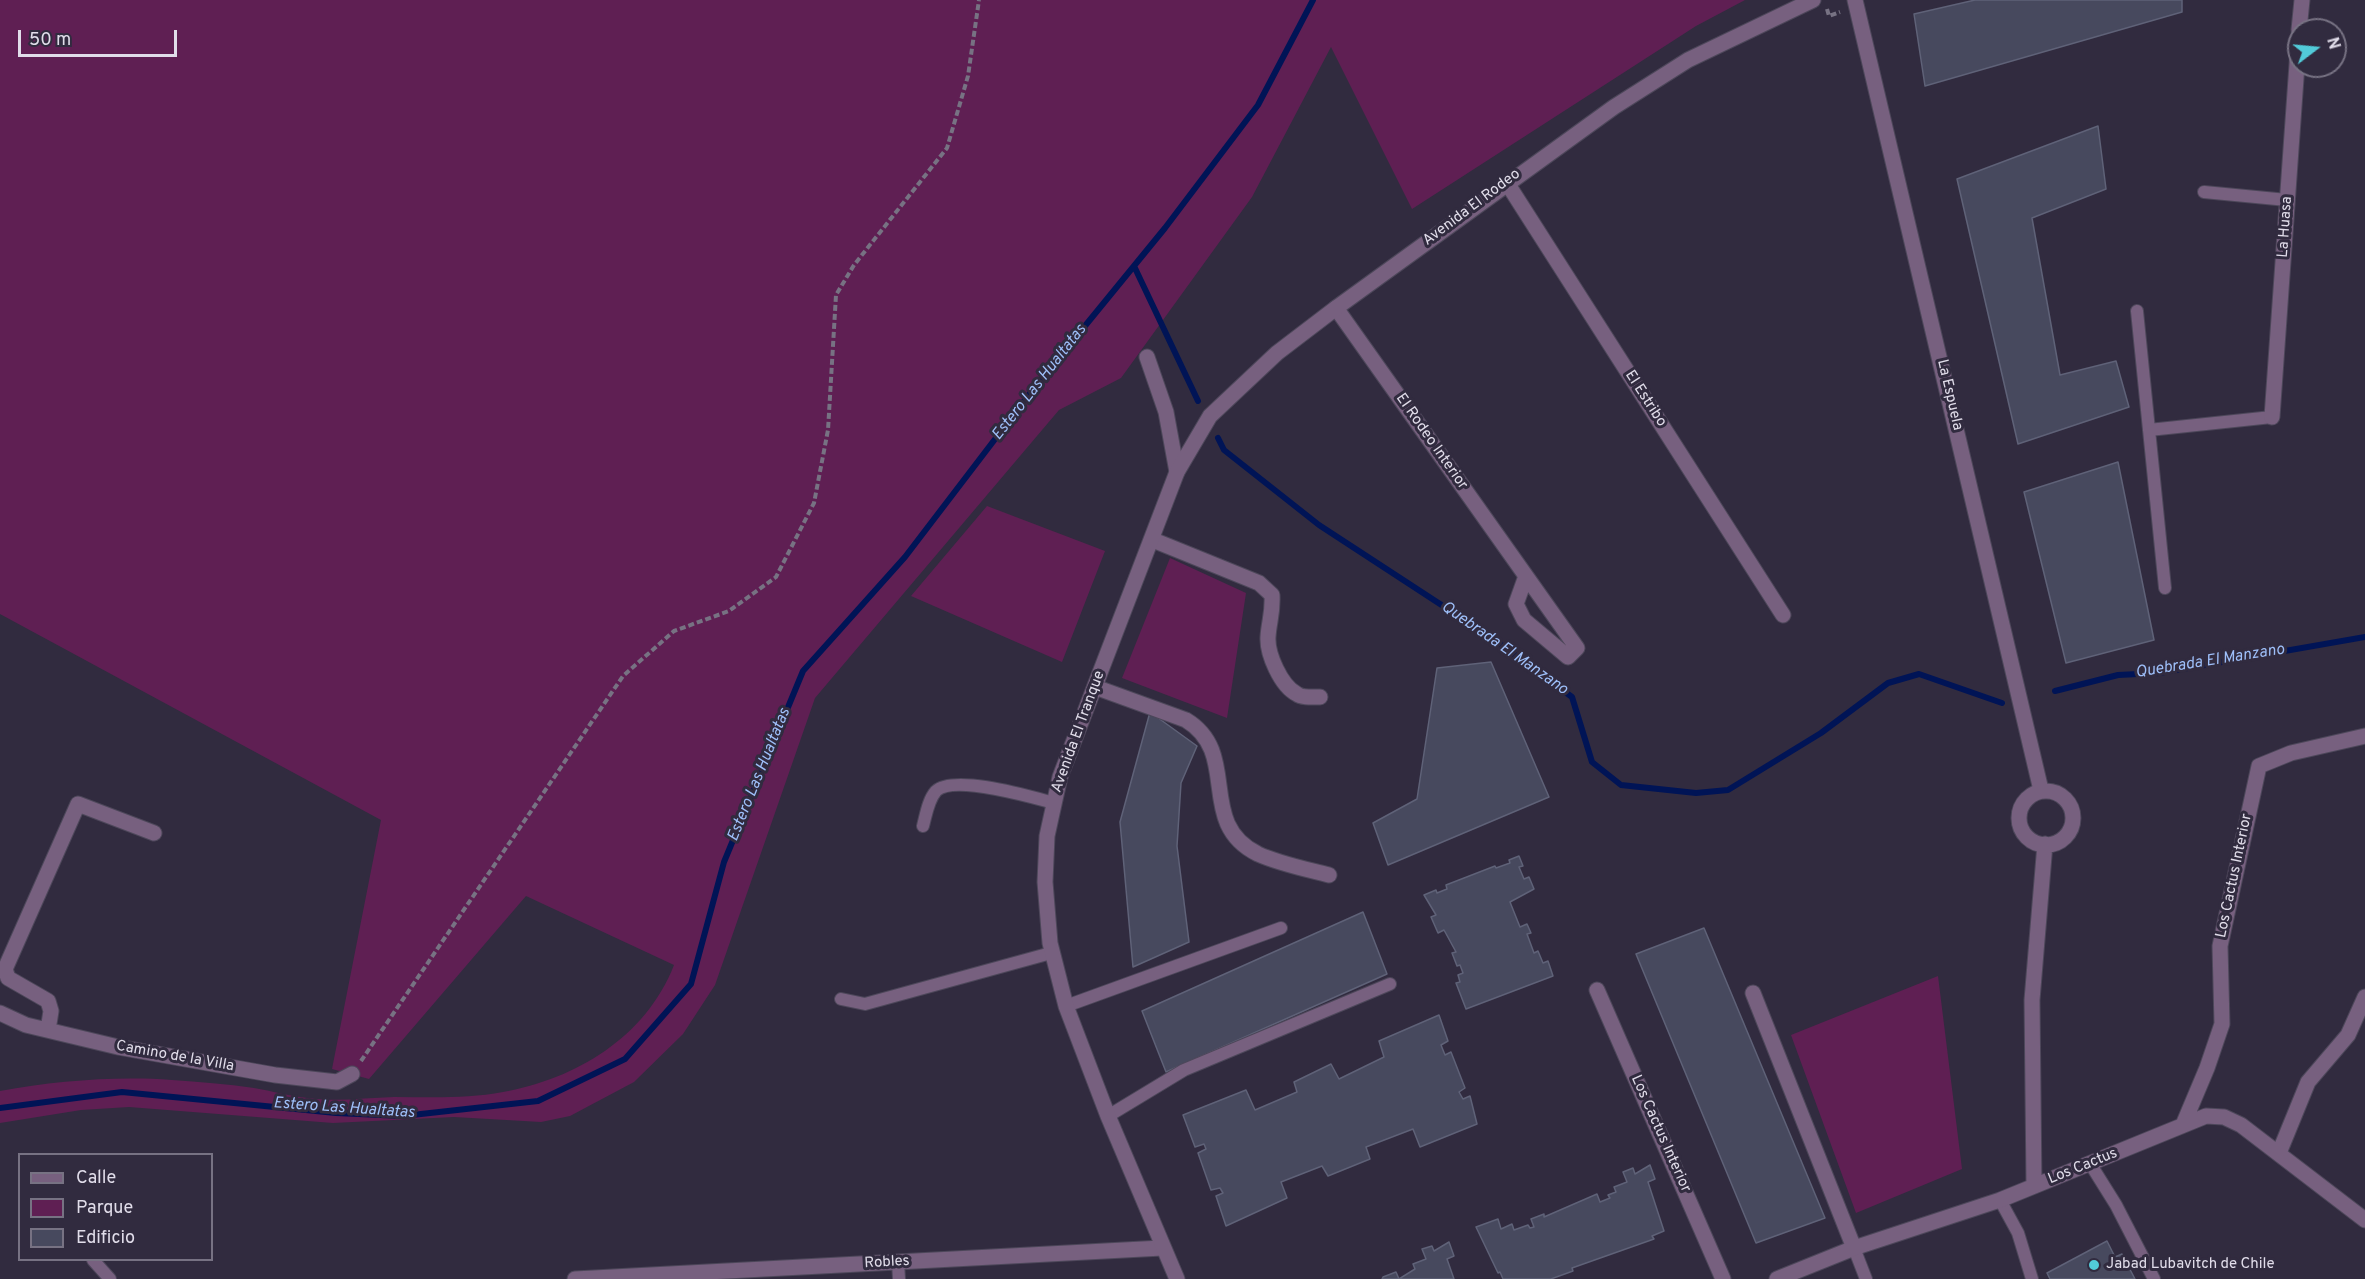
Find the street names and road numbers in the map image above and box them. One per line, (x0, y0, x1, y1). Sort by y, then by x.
street label: Avenida El Rodeo (1420, 166, 1524, 250)
street label: La Huasa (2275, 196, 2297, 258)
street label: La Espuela (1932, 358, 1966, 432)
street label: El Estribo (1620, 367, 1670, 431)
street label: El Rodeo Interior (1391, 390, 1471, 494)
street label: Avenida El Tranque (1049, 669, 1109, 795)
street label: Los Cactus Interior (2213, 812, 2257, 940)
street label: Camino de la Villa (115, 1038, 235, 1076)
street label: Los Cactus Interior (1626, 1073, 1694, 1195)
street label: Los Cactus (2046, 1145, 2120, 1189)
street label: Robles (864, 1253, 910, 1273)

